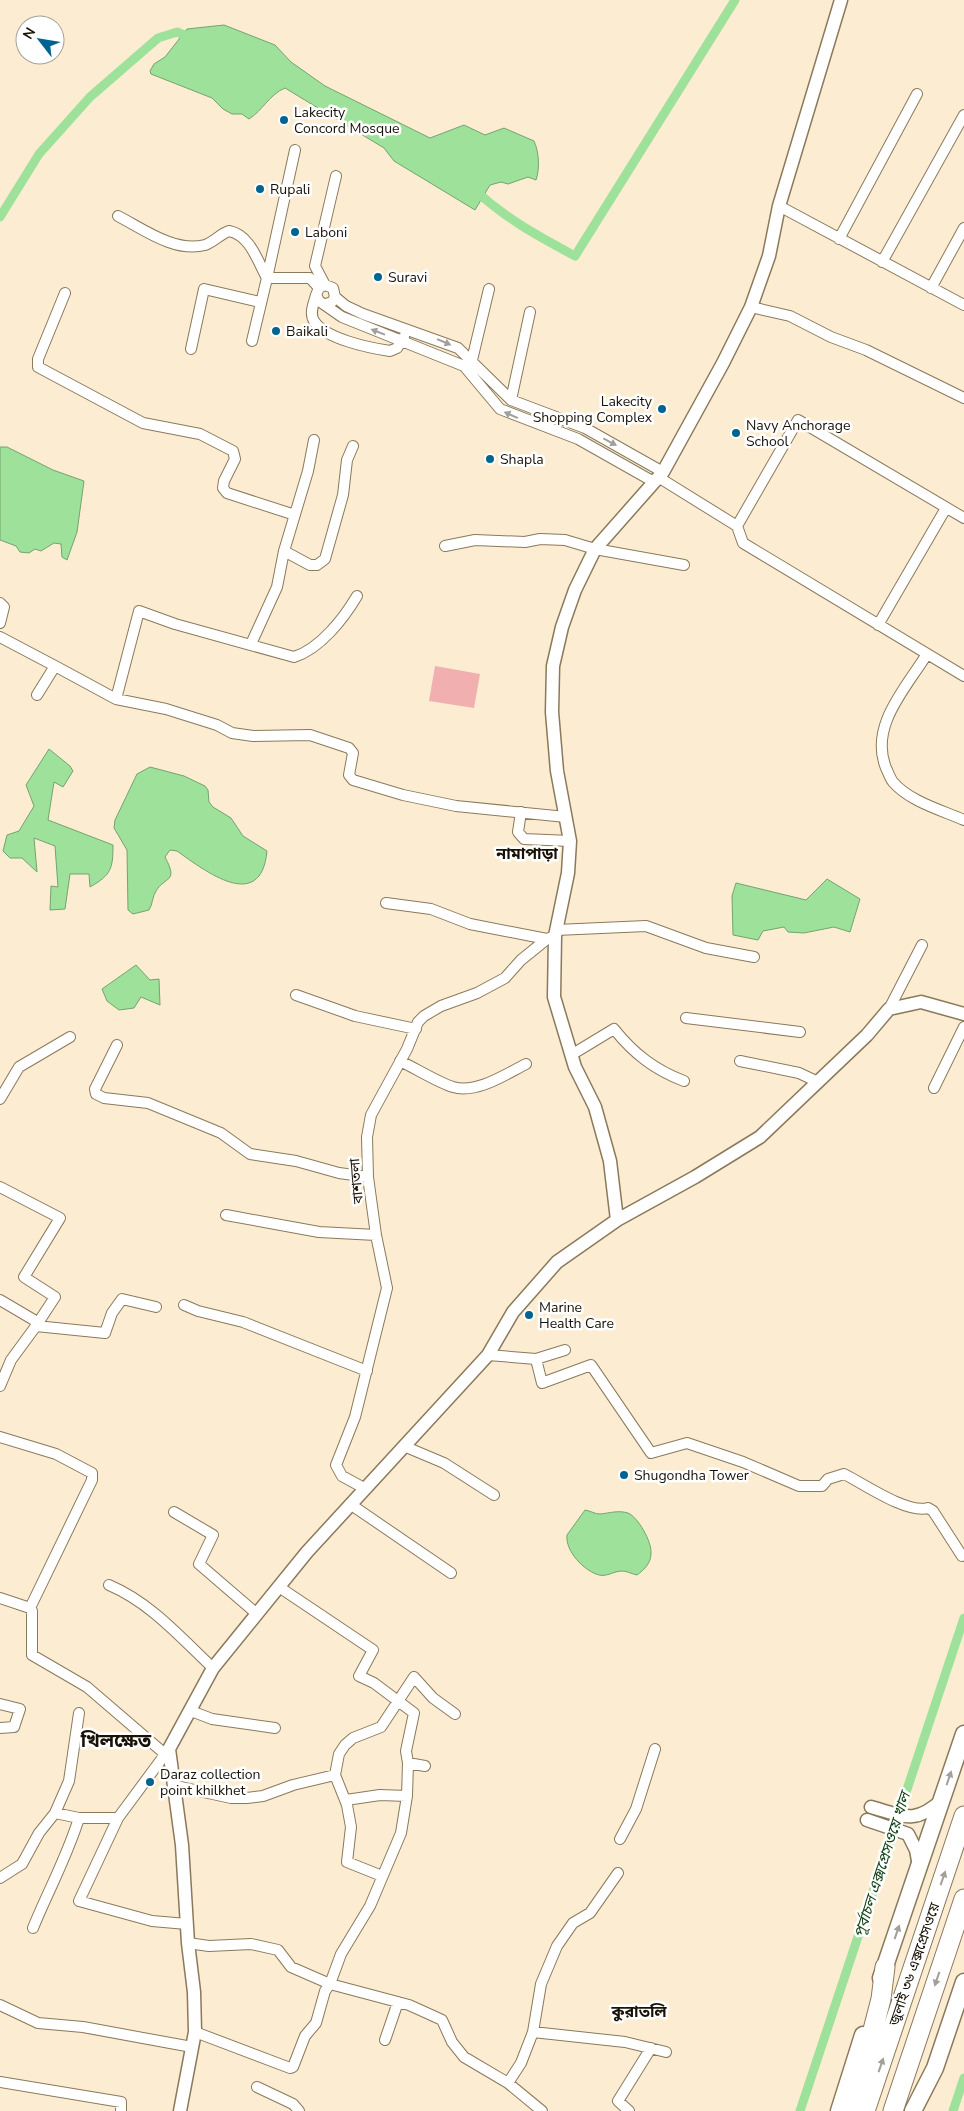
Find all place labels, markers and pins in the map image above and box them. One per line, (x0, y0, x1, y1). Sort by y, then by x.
place label: Lakecity Concord Mosque (294, 103, 399, 138)
marker: Lakecity Concord Mosque (278, 114, 290, 126)
place label: Rupali (270, 180, 310, 199)
marker: Rupali (254, 183, 266, 195)
place label: Laboni (305, 223, 347, 242)
marker: Laboni (289, 226, 301, 238)
place label: Suravi (388, 268, 427, 287)
marker: Suravi (372, 271, 384, 283)
place label: Baikali (286, 322, 328, 341)
marker: Baikali (270, 325, 282, 337)
place label: Lakecity Shopping Complex (533, 392, 653, 427)
marker: Lakecity Shopping Complex (656, 403, 668, 415)
place label: Navy Anchorage School (746, 416, 850, 451)
marker: Navy Anchorage School (730, 427, 742, 439)
place label: Shapla (500, 450, 544, 469)
marker: Shapla (484, 453, 496, 465)
place label: Marine Health Care (539, 1298, 614, 1333)
marker: Marine Health Care (523, 1309, 535, 1321)
place label: Shugondha Tower (634, 1466, 749, 1485)
marker: Shugondha Tower (618, 1469, 630, 1481)
place label: Daraz collection point khilkhet (160, 1765, 260, 1800)
marker: Daraz collection point khilkhet (144, 1776, 156, 1788)

